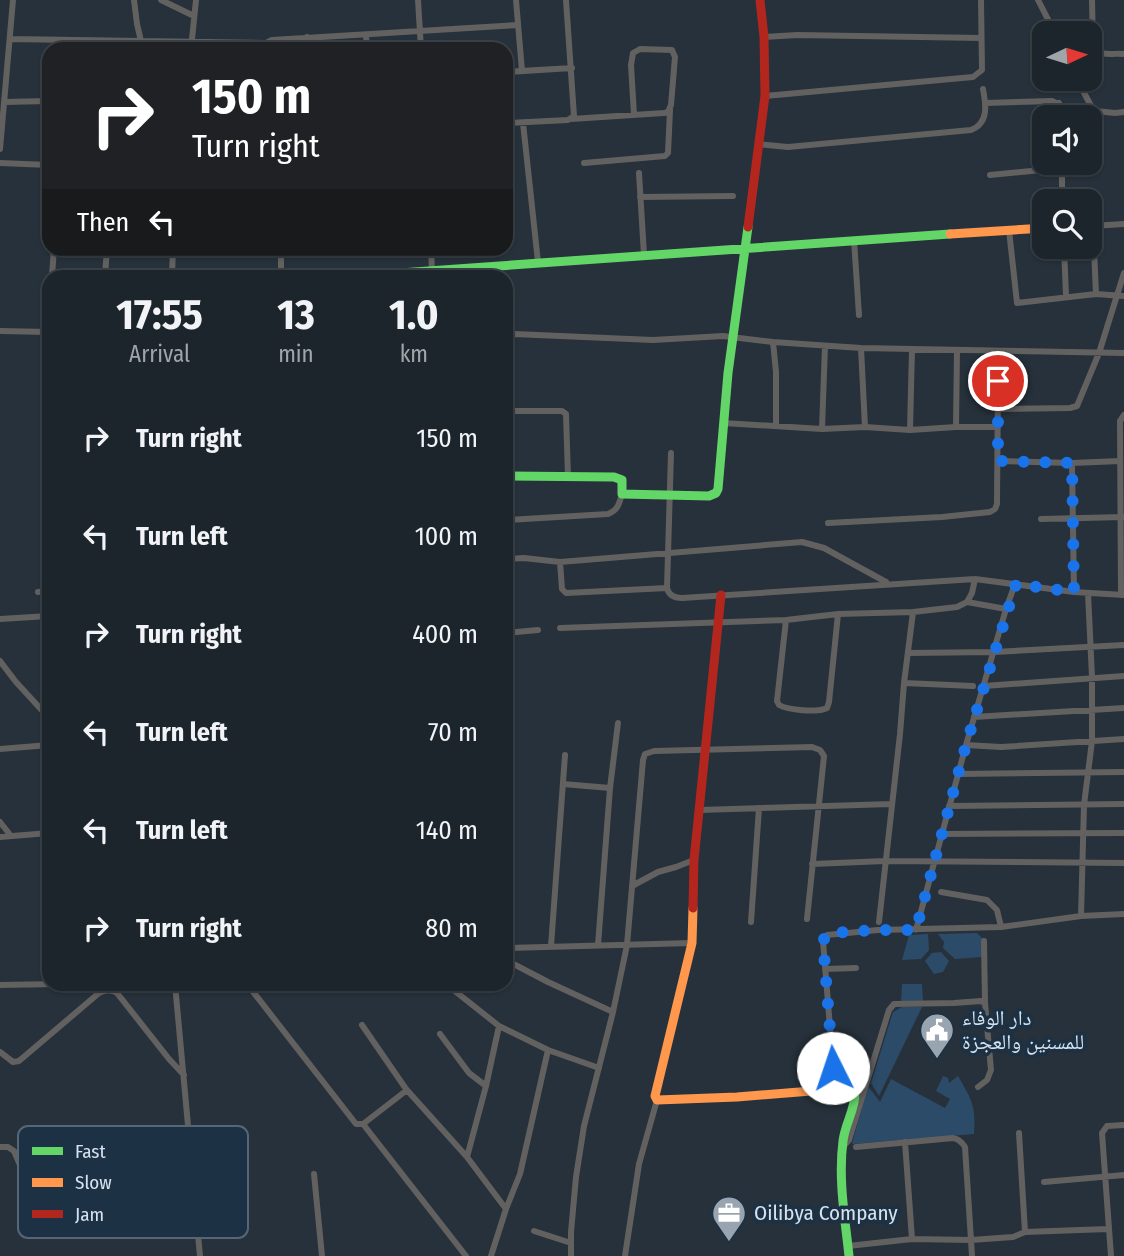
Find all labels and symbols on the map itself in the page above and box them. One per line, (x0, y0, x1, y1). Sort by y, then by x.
north arrow (1032, 21, 1102, 91)
pin (968, 351, 1028, 411)
place label: دار الوفاء للمسنين والعجزة (962, 1005, 1084, 1055)
public building icon: دار الوفاء للمسنين والعجزة (918, 1011, 956, 1060)
position arrow (796, 1031, 870, 1105)
legend (18, 1126, 248, 1238)
text: Fast (75, 1140, 106, 1163)
text: Slow (75, 1171, 112, 1194)
office icon: Oilibya Company (710, 1194, 748, 1243)
place label: Oilibya Company (754, 1200, 898, 1226)
text: Jam (75, 1203, 104, 1226)

